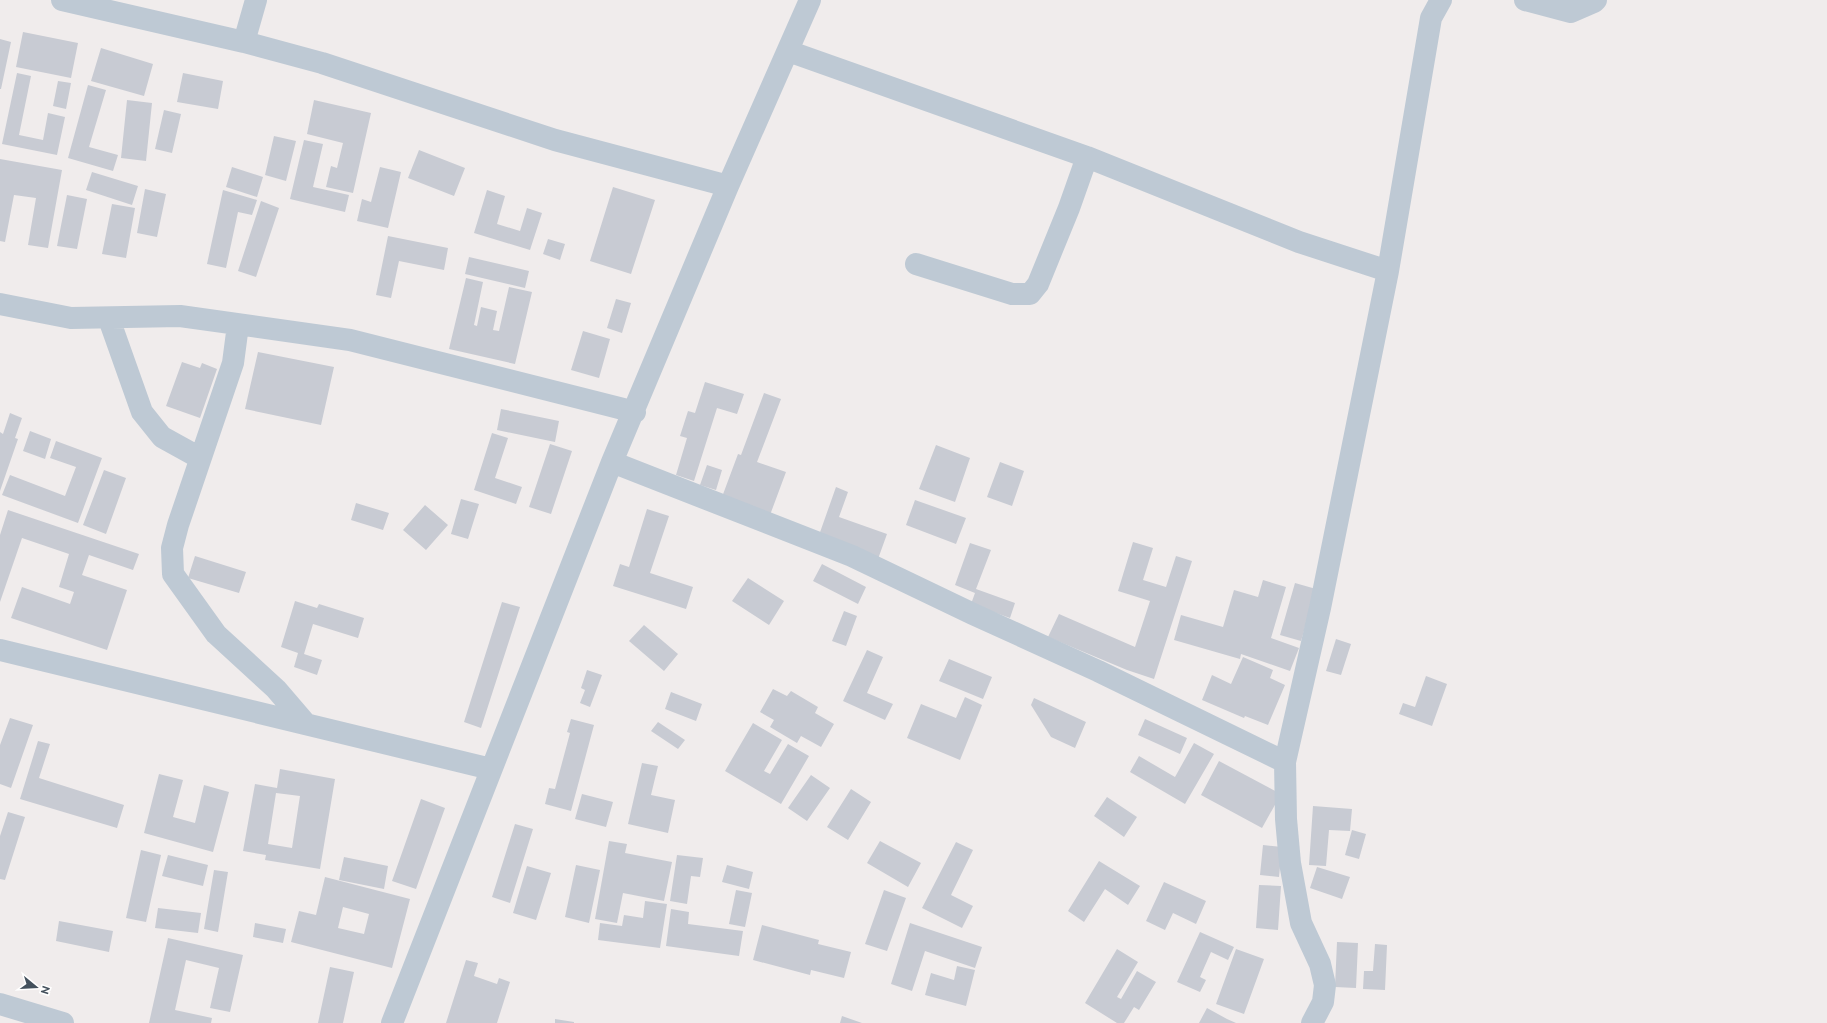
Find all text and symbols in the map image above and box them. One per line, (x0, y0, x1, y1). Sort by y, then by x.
north arrow (16, 967, 56, 1007)
text: N (39, 984, 52, 996)

